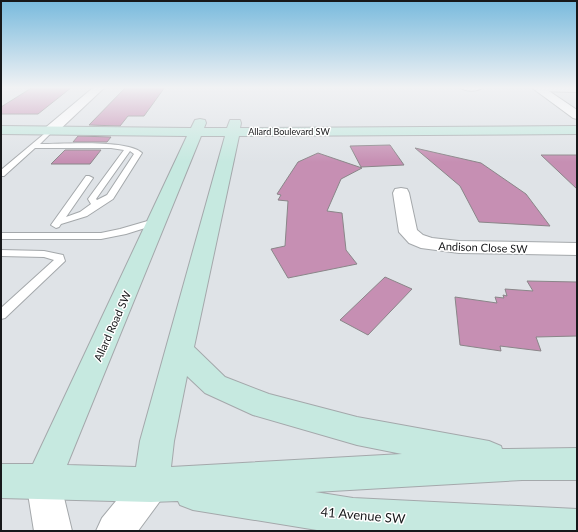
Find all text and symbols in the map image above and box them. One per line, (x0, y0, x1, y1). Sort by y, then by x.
street label: Allard Boulevard SW (248, 126, 330, 137)
street label: Andison Close SW (438, 239, 528, 255)
street label: Allard Road SW (91, 288, 134, 363)
street label: 41 Avenue SW (320, 503, 406, 527)

